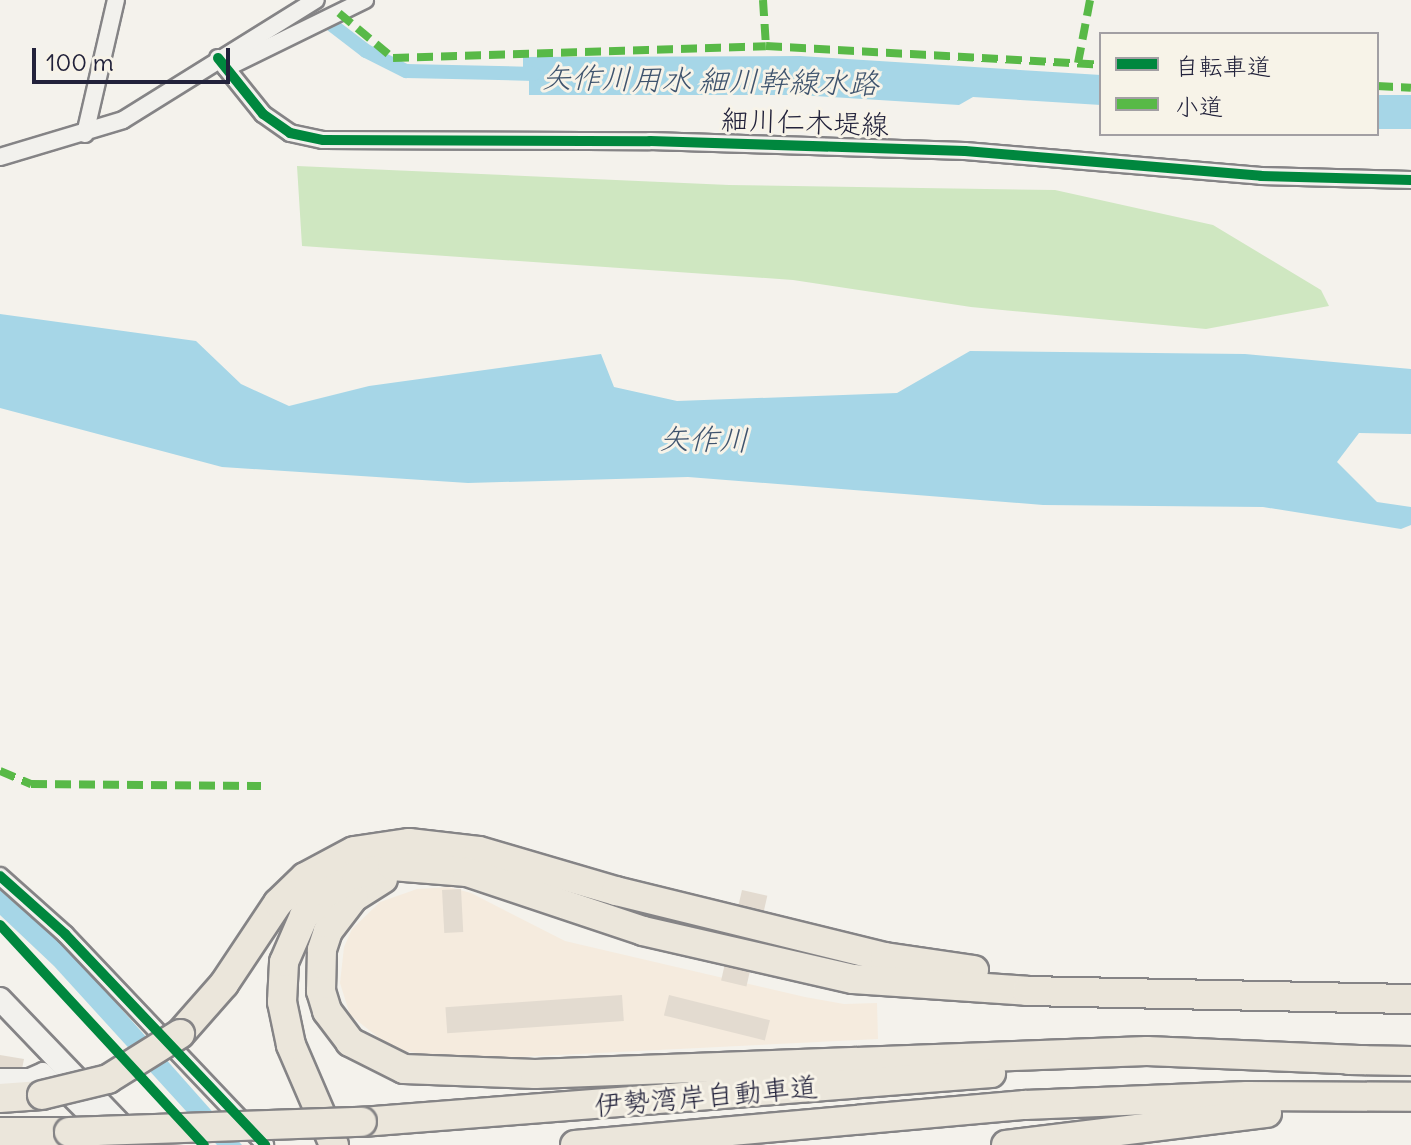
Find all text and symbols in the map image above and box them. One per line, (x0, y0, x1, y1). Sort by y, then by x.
scale bar (36, 32, 234, 82)
legend (1099, 32, 1379, 136)
text: 100 m (46, 47, 114, 77)
text: 自転車道 (1175, 51, 1271, 81)
water label: 矢作川用水 細川幹線水路 (541, 59, 879, 101)
text: 小道 (1175, 91, 1223, 121)
street label: 細川仁木堤線 (720, 102, 890, 142)
water label: 矢作川 (659, 420, 749, 458)
street label: 伊勢湾岸自動車道 (593, 1070, 819, 1122)

